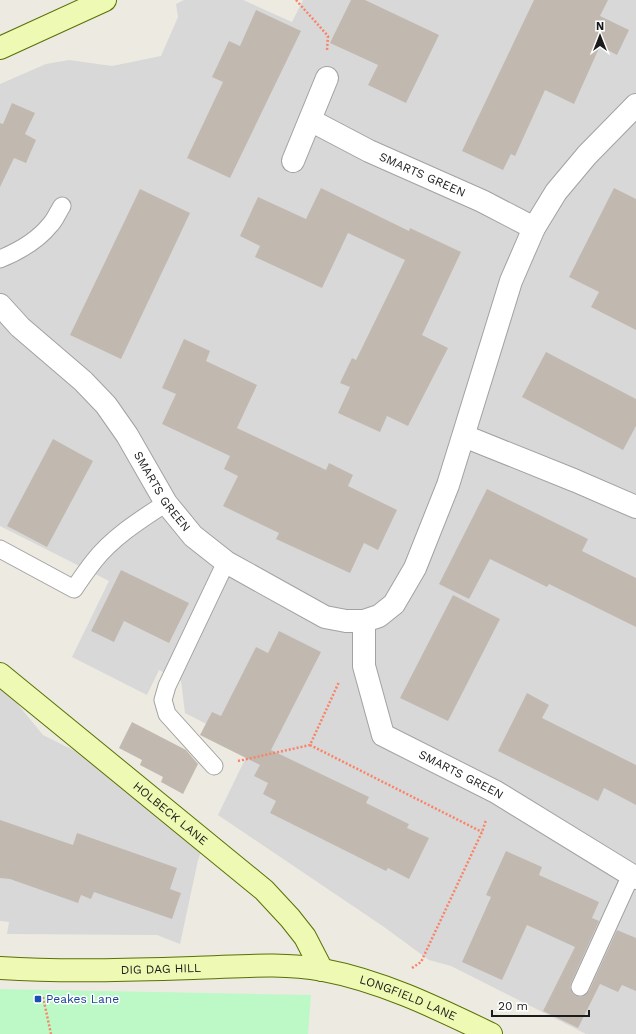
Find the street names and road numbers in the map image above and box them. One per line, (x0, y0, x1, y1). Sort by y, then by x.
street label: SMARTS GREEN (377, 149, 468, 200)
street label: SMARTS GREEN (131, 449, 193, 534)
street label: SMARTS GREEN (416, 747, 506, 802)
street label: HOLBECK LANE (130, 779, 211, 848)
street label: DIG DAG HILL (121, 961, 201, 977)
street label: LONGFIELD LANE (358, 972, 459, 1024)

